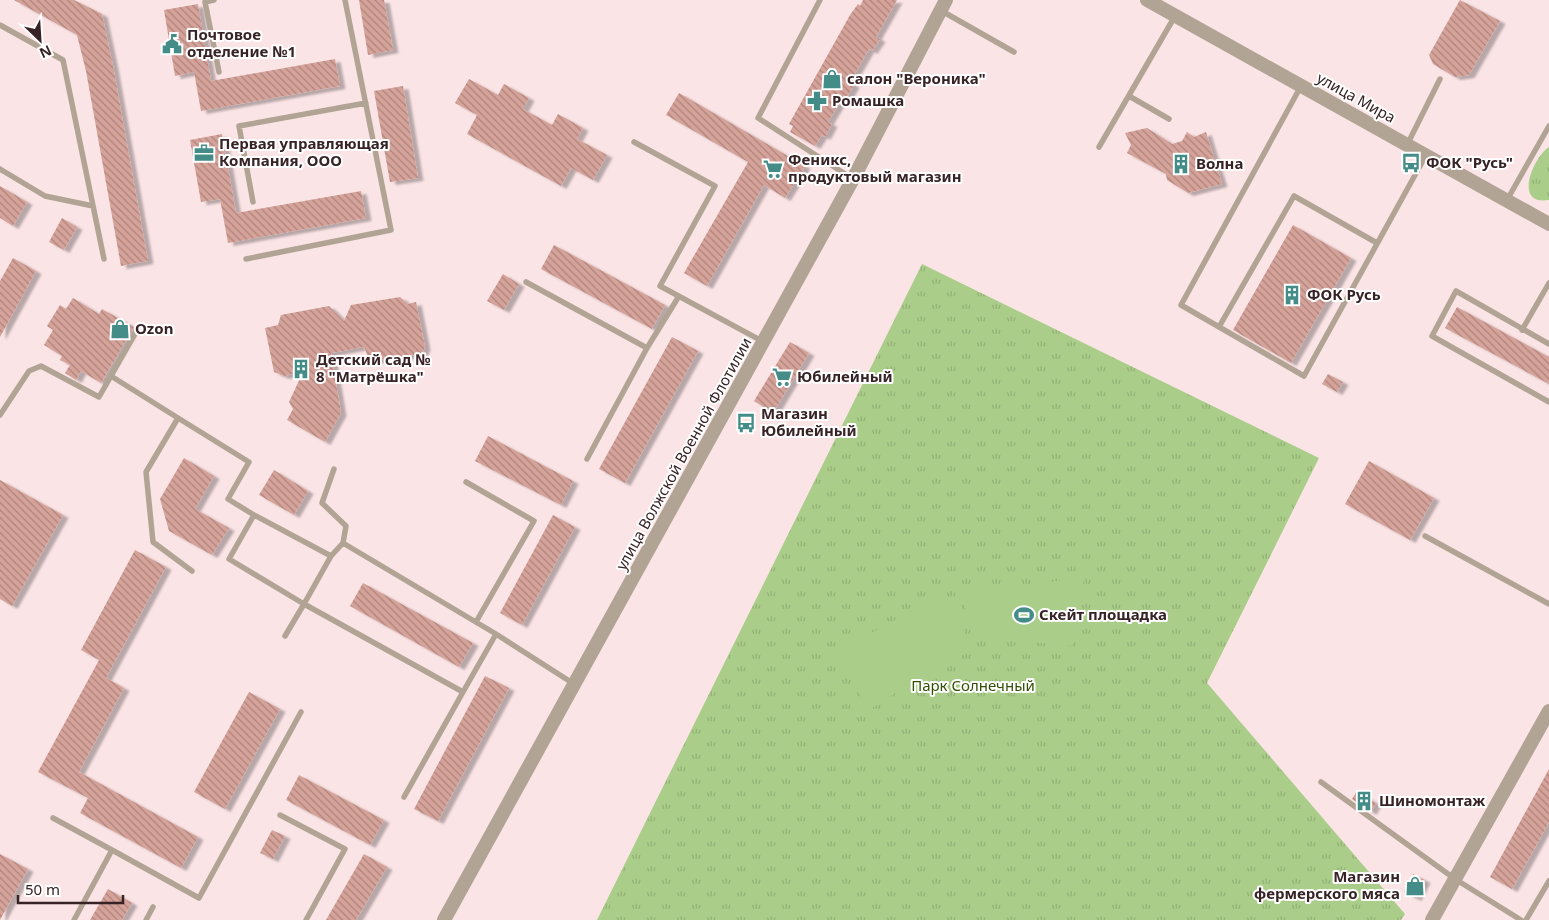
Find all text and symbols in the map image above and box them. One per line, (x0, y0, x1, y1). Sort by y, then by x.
north arrow (15, 15, 65, 65)
place label: Почтовое отделение №1 (187, 24, 296, 61)
public building icon: Почтовое отделение №1 (161, 33, 183, 55)
text: N (37, 41, 55, 63)
street label: улица Мира (1314, 67, 1399, 127)
shop icon: салон "Вероника" (821, 68, 843, 90)
place label: салон "Вероника" (847, 68, 986, 88)
pharmacy icon: Ромашка (806, 90, 828, 112)
place label: Ромашка (832, 90, 904, 110)
place label: Первая управляющая Компания, ООО (219, 133, 389, 170)
office icon: Первая управляющая Компания, ООО (193, 142, 215, 164)
place label: Феникс, продуктовый магазин (788, 149, 962, 186)
bus stop icon: ФОК "Русь" (1400, 152, 1422, 174)
place label: ФОК "Русь" (1426, 152, 1513, 172)
building icon: Волна (1170, 153, 1192, 175)
place label: Волна (1196, 153, 1243, 173)
supermarket icon: Феникс, продуктовый магазин (762, 158, 784, 180)
building icon: ФОК Русь (1281, 284, 1303, 306)
place label: ФОК Русь (1307, 284, 1381, 304)
shop icon: Ozon (109, 318, 131, 340)
place label: Ozon (135, 318, 173, 338)
street label: улица Волжской Военной Флотилии (611, 334, 756, 573)
place label: Детский сад № 8 "Матрёшка" (316, 349, 431, 386)
building icon: Детский сад № 8 "Матрёшка" (290, 358, 312, 380)
supermarket icon: Юбилейный (771, 366, 793, 388)
place label: Юбилейный (797, 366, 893, 386)
place label: Магазин Юбилейный (761, 403, 857, 440)
bus stop icon: Магазин Юбилейный (735, 412, 757, 434)
sports icon: Скейт площадка (1013, 604, 1035, 626)
place label: Скейт площадка (1039, 604, 1167, 624)
park label: Парк Солнечный (911, 675, 1035, 695)
building icon: Шиномонтаж (1353, 790, 1375, 812)
place label: Шиномонтаж (1379, 790, 1485, 810)
place label: Магазин фермерского мяса (1254, 866, 1400, 903)
scale bar (18, 872, 122, 904)
shop icon: Магазин фермерского мяса (1404, 875, 1426, 897)
text: 50 m (25, 879, 60, 899)

